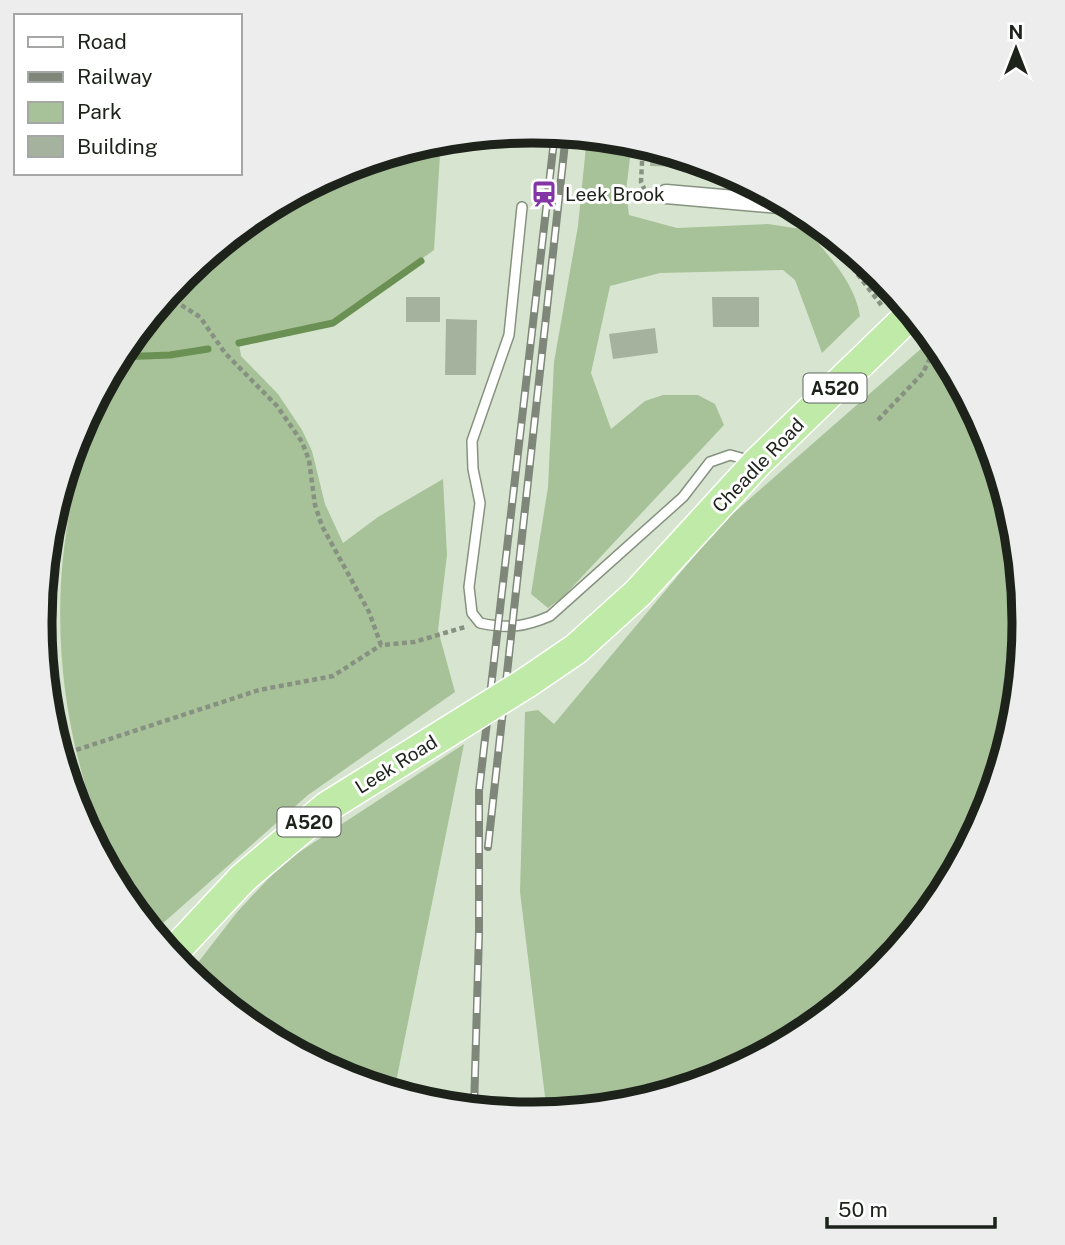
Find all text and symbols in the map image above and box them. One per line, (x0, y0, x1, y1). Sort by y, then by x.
legend (14, 14, 242, 175)
north arrow (981, 14, 1051, 84)
text: N (1009, 21, 1023, 43)
text: Road (77, 29, 127, 54)
text: Railway (77, 64, 153, 89)
text: Park (77, 99, 122, 124)
text: Building (77, 134, 158, 159)
station icon: Leek Brook (529, 179, 559, 209)
place label: Leek Brook (565, 183, 665, 205)
road number: A520 (804, 374, 866, 402)
street label: Cheadle Road (708, 413, 808, 517)
street label: Leek Road (351, 730, 441, 798)
road number: A520 (278, 808, 340, 836)
scale bar (827, 1186, 995, 1230)
text: 50 m (838, 1197, 888, 1222)

